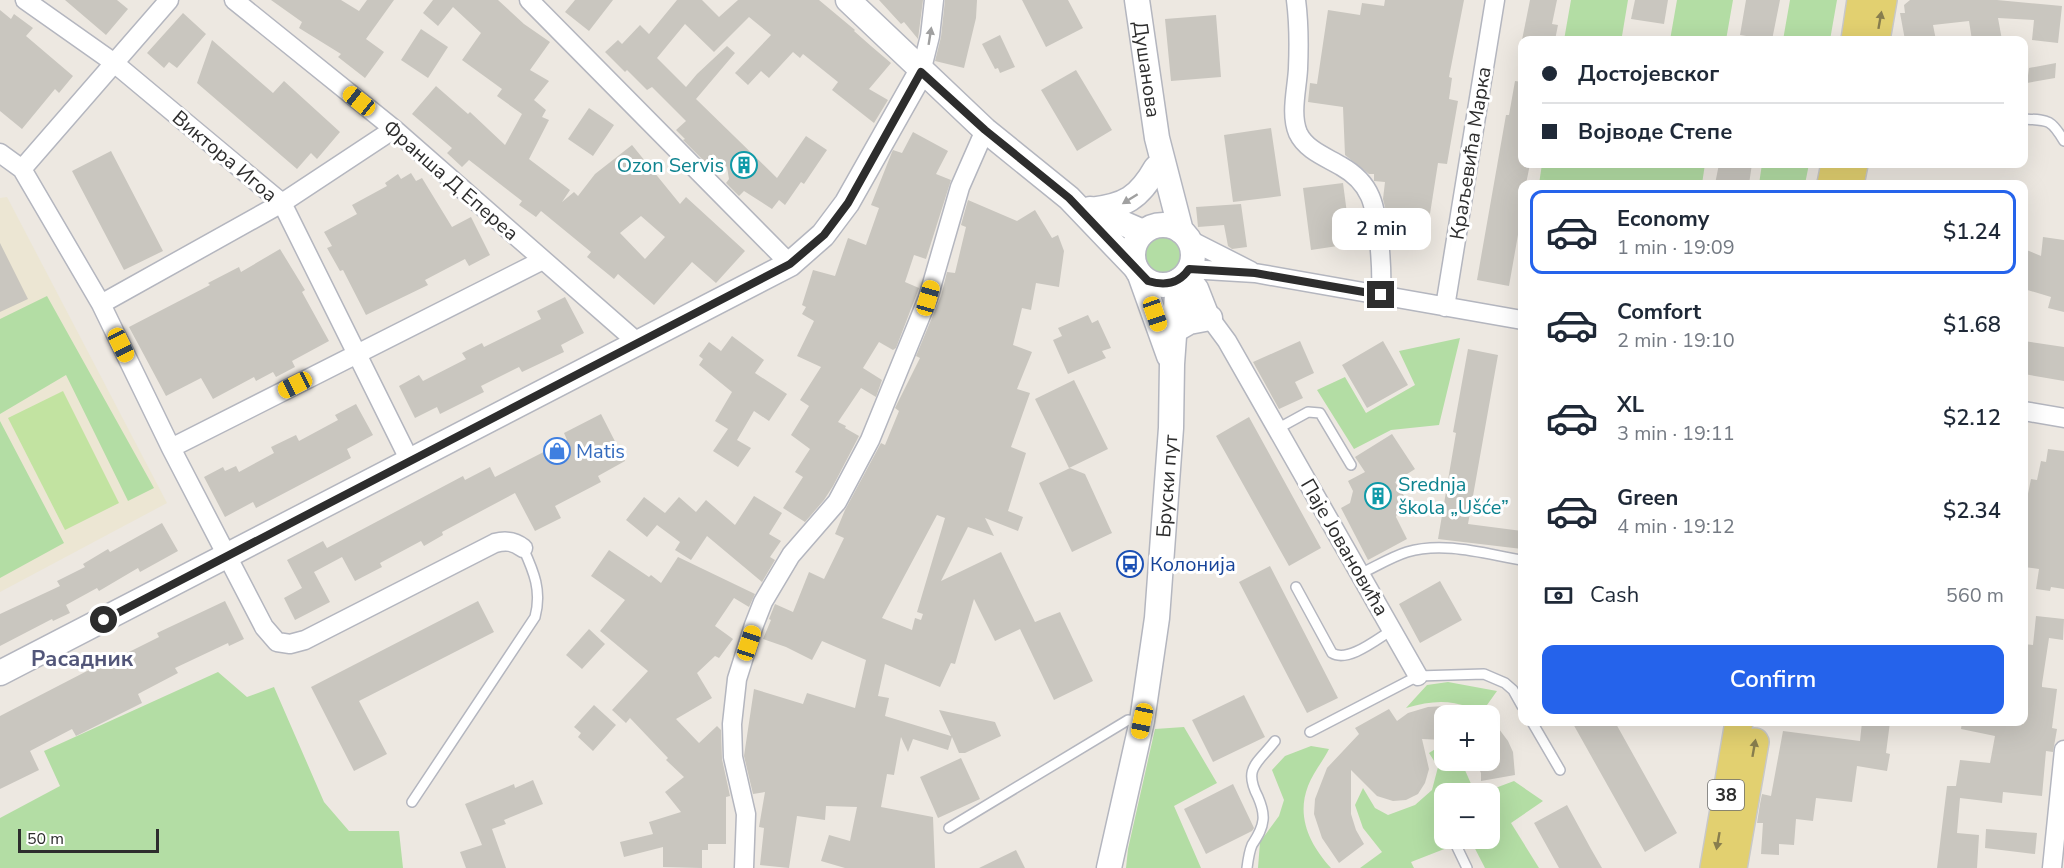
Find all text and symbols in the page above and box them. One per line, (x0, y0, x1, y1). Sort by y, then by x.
one-way arrow (1875, 11, 1884, 30)
street label: Душанова (1126, 19, 1167, 119)
one-way arrow (925, 27, 934, 46)
text: Достојевског (1578, 59, 1719, 89)
street label: Краљевића Марка (1443, 65, 1498, 242)
car (339, 83, 379, 119)
street label: Виктора Игоа (166, 104, 283, 208)
street label: Франша Д Епереа (377, 114, 524, 247)
text: Војводе Степе (1578, 117, 1732, 147)
building icon: Ozon Servis (729, 150, 759, 180)
place label: Ozon Servis (617, 152, 724, 179)
one-way arrow (1122, 193, 1138, 204)
text: Economy (1617, 204, 1709, 234)
icon: car (1545, 205, 1599, 259)
callout: 2 min (1332, 208, 1430, 250)
text: 2 min (1356, 215, 1407, 242)
text: $1.24 (1943, 217, 2001, 247)
text: 1 min · 19:09 (1617, 234, 1735, 261)
car (914, 278, 942, 318)
route end (1367, 281, 1394, 308)
car (1141, 294, 1169, 334)
text: Comfort (1617, 297, 1701, 327)
icon: car (1545, 298, 1599, 352)
text: $1.68 (1943, 310, 2001, 340)
car (105, 325, 137, 365)
text: 2 min · 19:10 (1617, 327, 1735, 354)
car (275, 369, 315, 401)
text: XL (1617, 390, 1644, 420)
icon: car (1545, 391, 1599, 445)
text: $2.12 (1943, 403, 2001, 433)
text: 3 min · 19:11 (1617, 420, 1735, 447)
street label: Бруски пут (1150, 434, 1184, 539)
shop icon: Matis (542, 436, 572, 466)
place label: Matis (576, 438, 625, 465)
place label: Srednja škola „Ušće” (1398, 471, 1509, 521)
street label: Паје Јовановића (1294, 474, 1395, 621)
building icon: Srednja škola „Ušće” (1363, 481, 1393, 511)
text: Green (1617, 483, 1678, 513)
icon: car (1545, 484, 1599, 538)
text: $2.34 (1943, 496, 2001, 526)
text: 4 min · 19:12 (1617, 513, 1735, 540)
bus stop icon: Колонија (1115, 549, 1145, 579)
place label: Колонија (1150, 551, 1236, 578)
icon: cash (1542, 579, 1575, 612)
text: Cash (1590, 580, 1639, 610)
text: 560 m (1946, 582, 2004, 609)
route start (90, 606, 117, 633)
car (735, 623, 763, 663)
district label: Расадник (31, 644, 134, 674)
button: Confirm (1542, 645, 2004, 714)
car (1129, 702, 1155, 740)
map controls (1434, 705, 1500, 849)
button: + (1434, 705, 1500, 771)
one-way arrow (1749, 739, 1758, 758)
road number: 38 (1708, 780, 1744, 810)
button: − (1434, 783, 1500, 849)
scale bar (18, 826, 159, 854)
text: 50 m (27, 828, 64, 850)
one-way arrow (1714, 832, 1723, 851)

